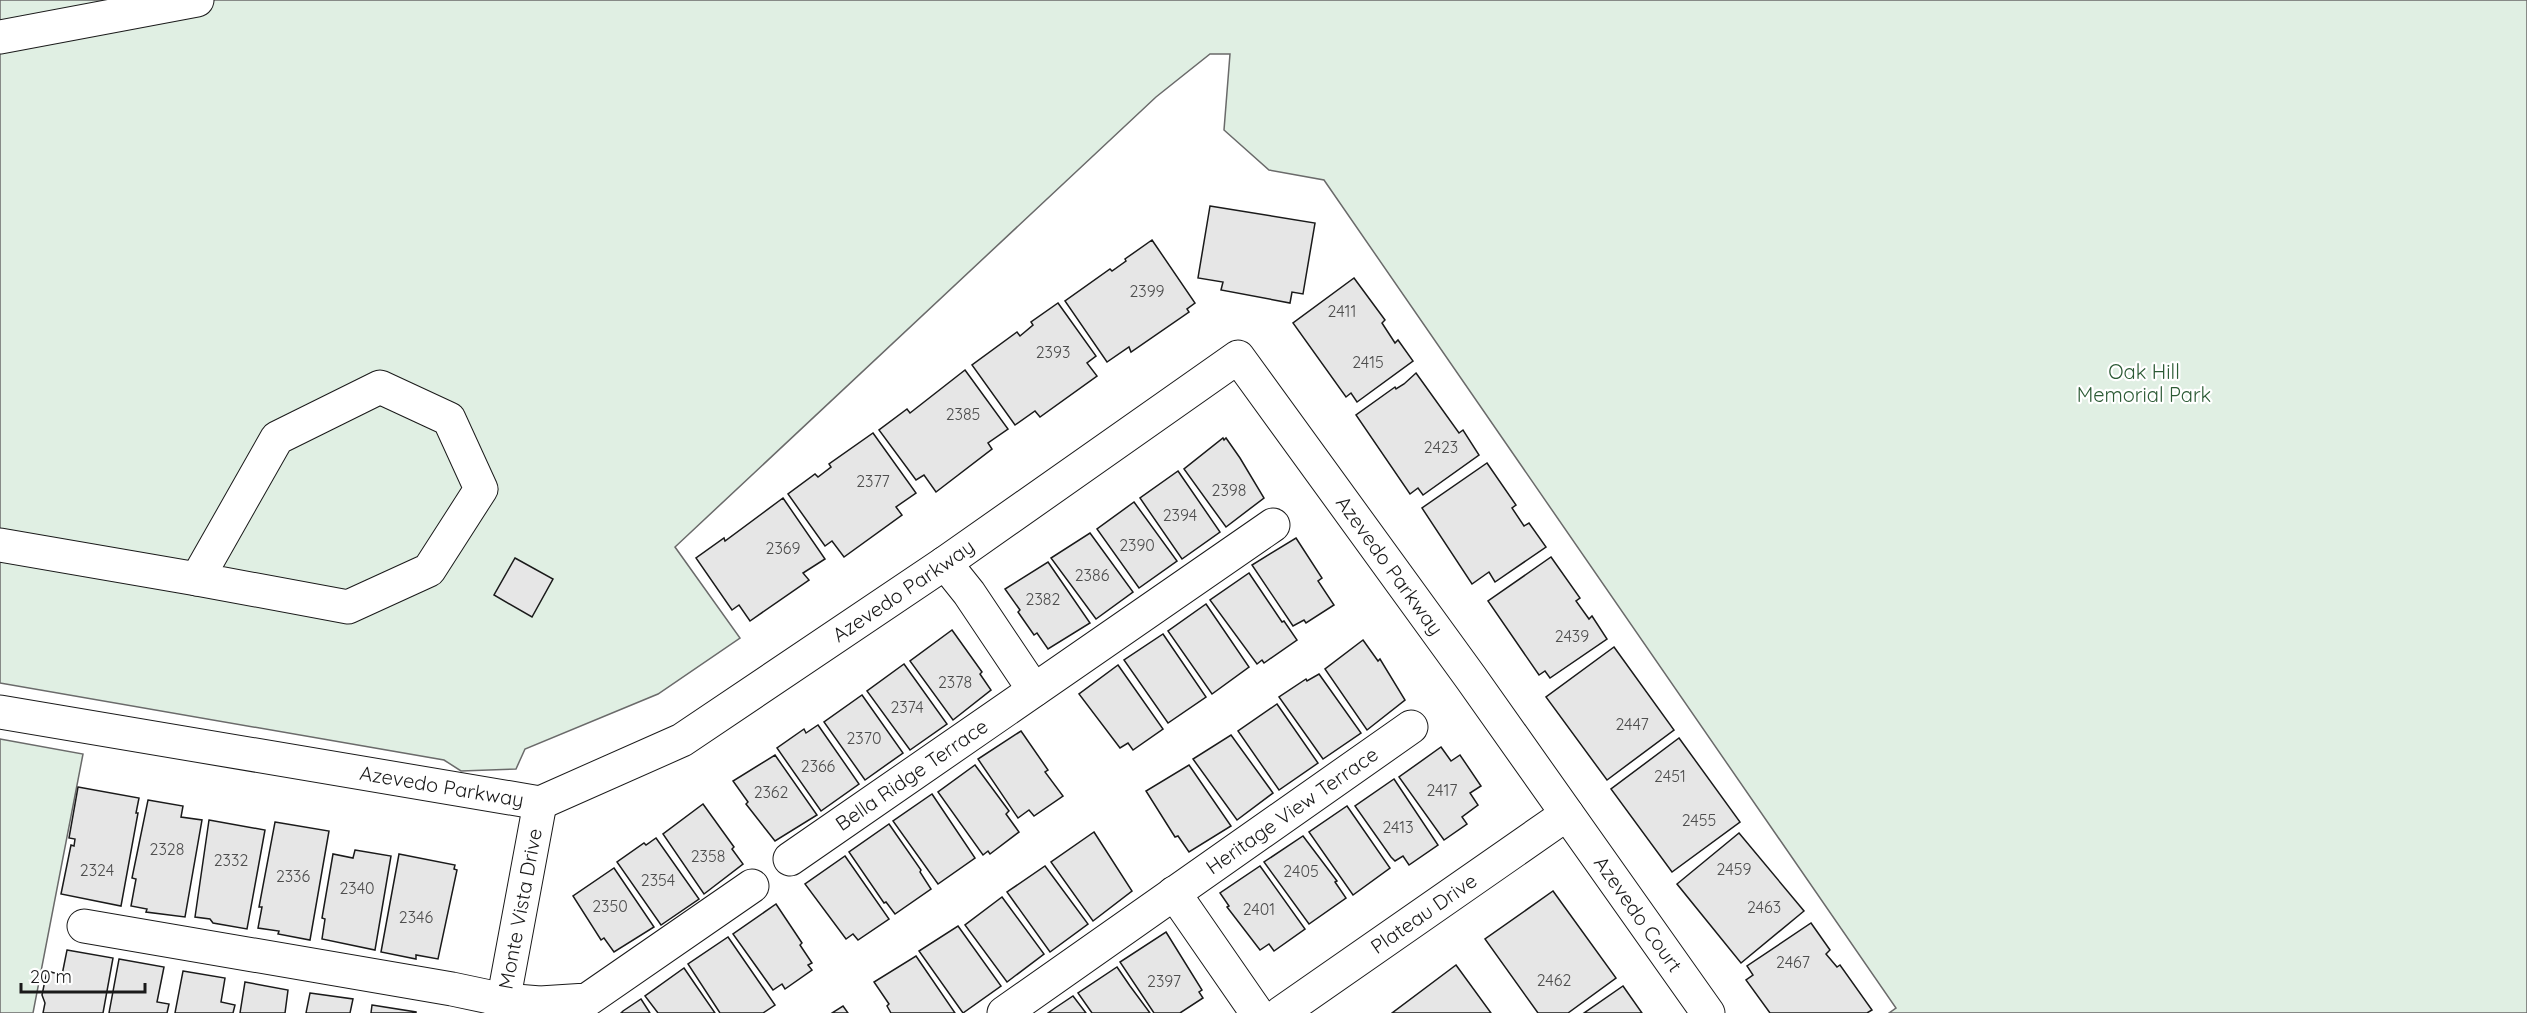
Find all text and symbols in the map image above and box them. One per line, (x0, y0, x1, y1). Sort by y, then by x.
house number: 2399 (1129, 281, 1165, 301)
house number: 2411 (1328, 301, 1356, 321)
house number: 2393 (1036, 342, 1070, 362)
house number: 2415 (1352, 352, 1384, 372)
park label: Oak Hill Memorial Park (2077, 359, 2211, 407)
house number: 2385 (946, 404, 980, 424)
house number: 2423 (1424, 437, 1458, 457)
house number: 2377 (856, 471, 890, 491)
house number: 2398 (1212, 480, 1246, 500)
street label: Azevedo Parkway (1331, 491, 1449, 640)
house number: 2394 (1163, 505, 1197, 525)
street label: Azevedo Parkway (827, 533, 979, 647)
house number: 2390 (1119, 535, 1155, 555)
house number: 2369 (766, 538, 800, 558)
house number: 2386 (1075, 565, 1110, 585)
house number: 2382 (1026, 589, 1061, 609)
house number: 2439 (1555, 626, 1589, 646)
house number: 2378 (938, 672, 972, 692)
house number: 2374 (890, 697, 924, 717)
street label: Bella Ridge Terrace (830, 713, 992, 836)
house number: 2447 (1615, 714, 1649, 734)
house number: 2370 (847, 728, 881, 748)
street label: Heritage View Terrace (1201, 741, 1383, 879)
house number: 2366 (801, 756, 836, 776)
street label: Azevedo Parkway (358, 760, 526, 812)
house number: 2451 (1654, 766, 1686, 786)
house number: 2417 (1426, 780, 1458, 800)
house number: 2362 (754, 782, 788, 802)
house number: 2455 (1682, 810, 1716, 830)
house number: 2413 (1382, 817, 1414, 837)
street label: Monte Vista Drive (493, 826, 547, 991)
house number: 2328 (150, 839, 184, 859)
house number: 2358 (691, 846, 725, 866)
house number: 2332 (214, 850, 248, 870)
street label: Azevedo Court (1589, 851, 1688, 977)
house number: 2459 (1717, 859, 1751, 879)
house number: 2324 (80, 860, 114, 880)
house number: 2405 (1283, 861, 1319, 881)
house number: 2336 (276, 866, 311, 886)
street label: Plateau Drive (1366, 868, 1481, 959)
house number: 2354 (641, 870, 675, 890)
house number: 2340 (339, 878, 375, 898)
house number: 2350 (592, 896, 628, 916)
house number: 2463 (1747, 897, 1781, 917)
house number: 2401 (1243, 899, 1275, 919)
house number: 2346 (399, 907, 434, 927)
house number: 2467 (1776, 952, 1810, 972)
scale bar (21, 956, 146, 994)
text: 20 m (30, 965, 72, 988)
house number: 2462 (1537, 970, 1571, 990)
house number: 2397 (1147, 971, 1181, 991)

